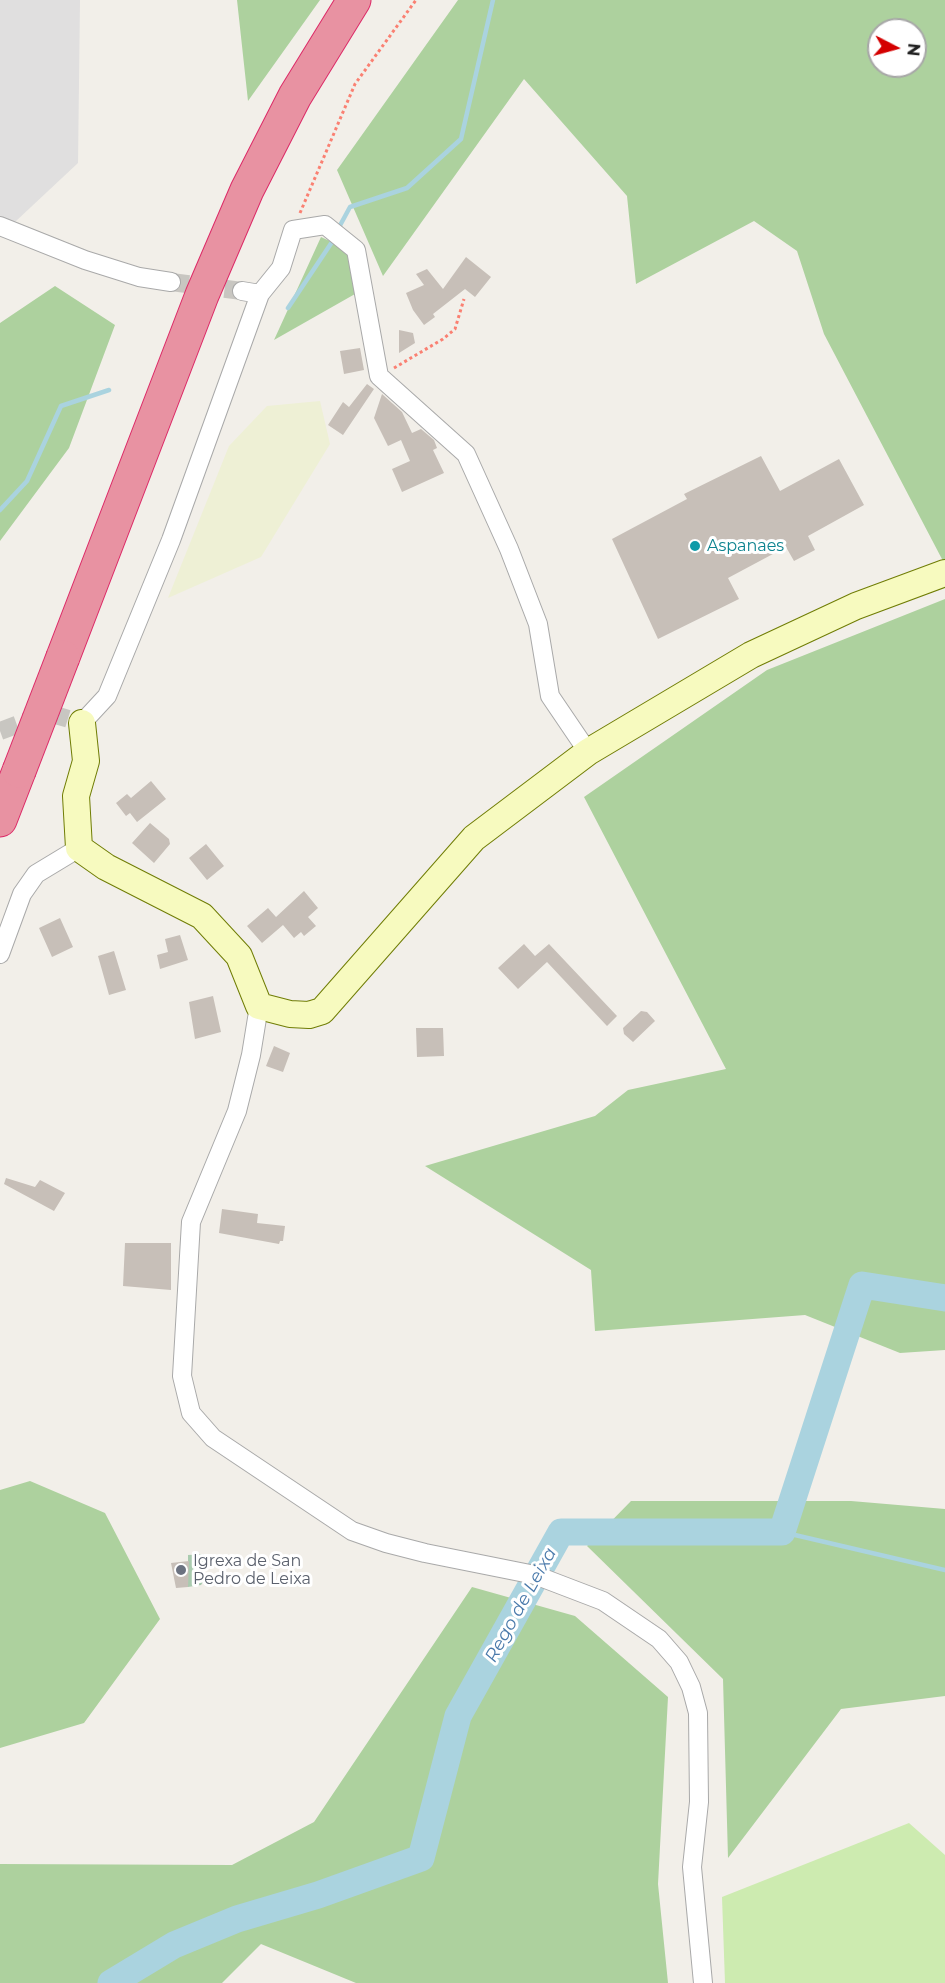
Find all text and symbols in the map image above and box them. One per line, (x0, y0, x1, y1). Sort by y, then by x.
north arrow (867, 18, 927, 78)
text: N (903, 42, 924, 57)
place label: Aspanaes (707, 536, 784, 556)
marker: Aspanaes (688, 539, 702, 553)
water label: Rego de Leixa (481, 1544, 561, 1666)
place label: Igrexa de San Pedro de Leixa (193, 1551, 311, 1589)
marker: Igrexa de San Pedro de Leixa (174, 1563, 188, 1577)

